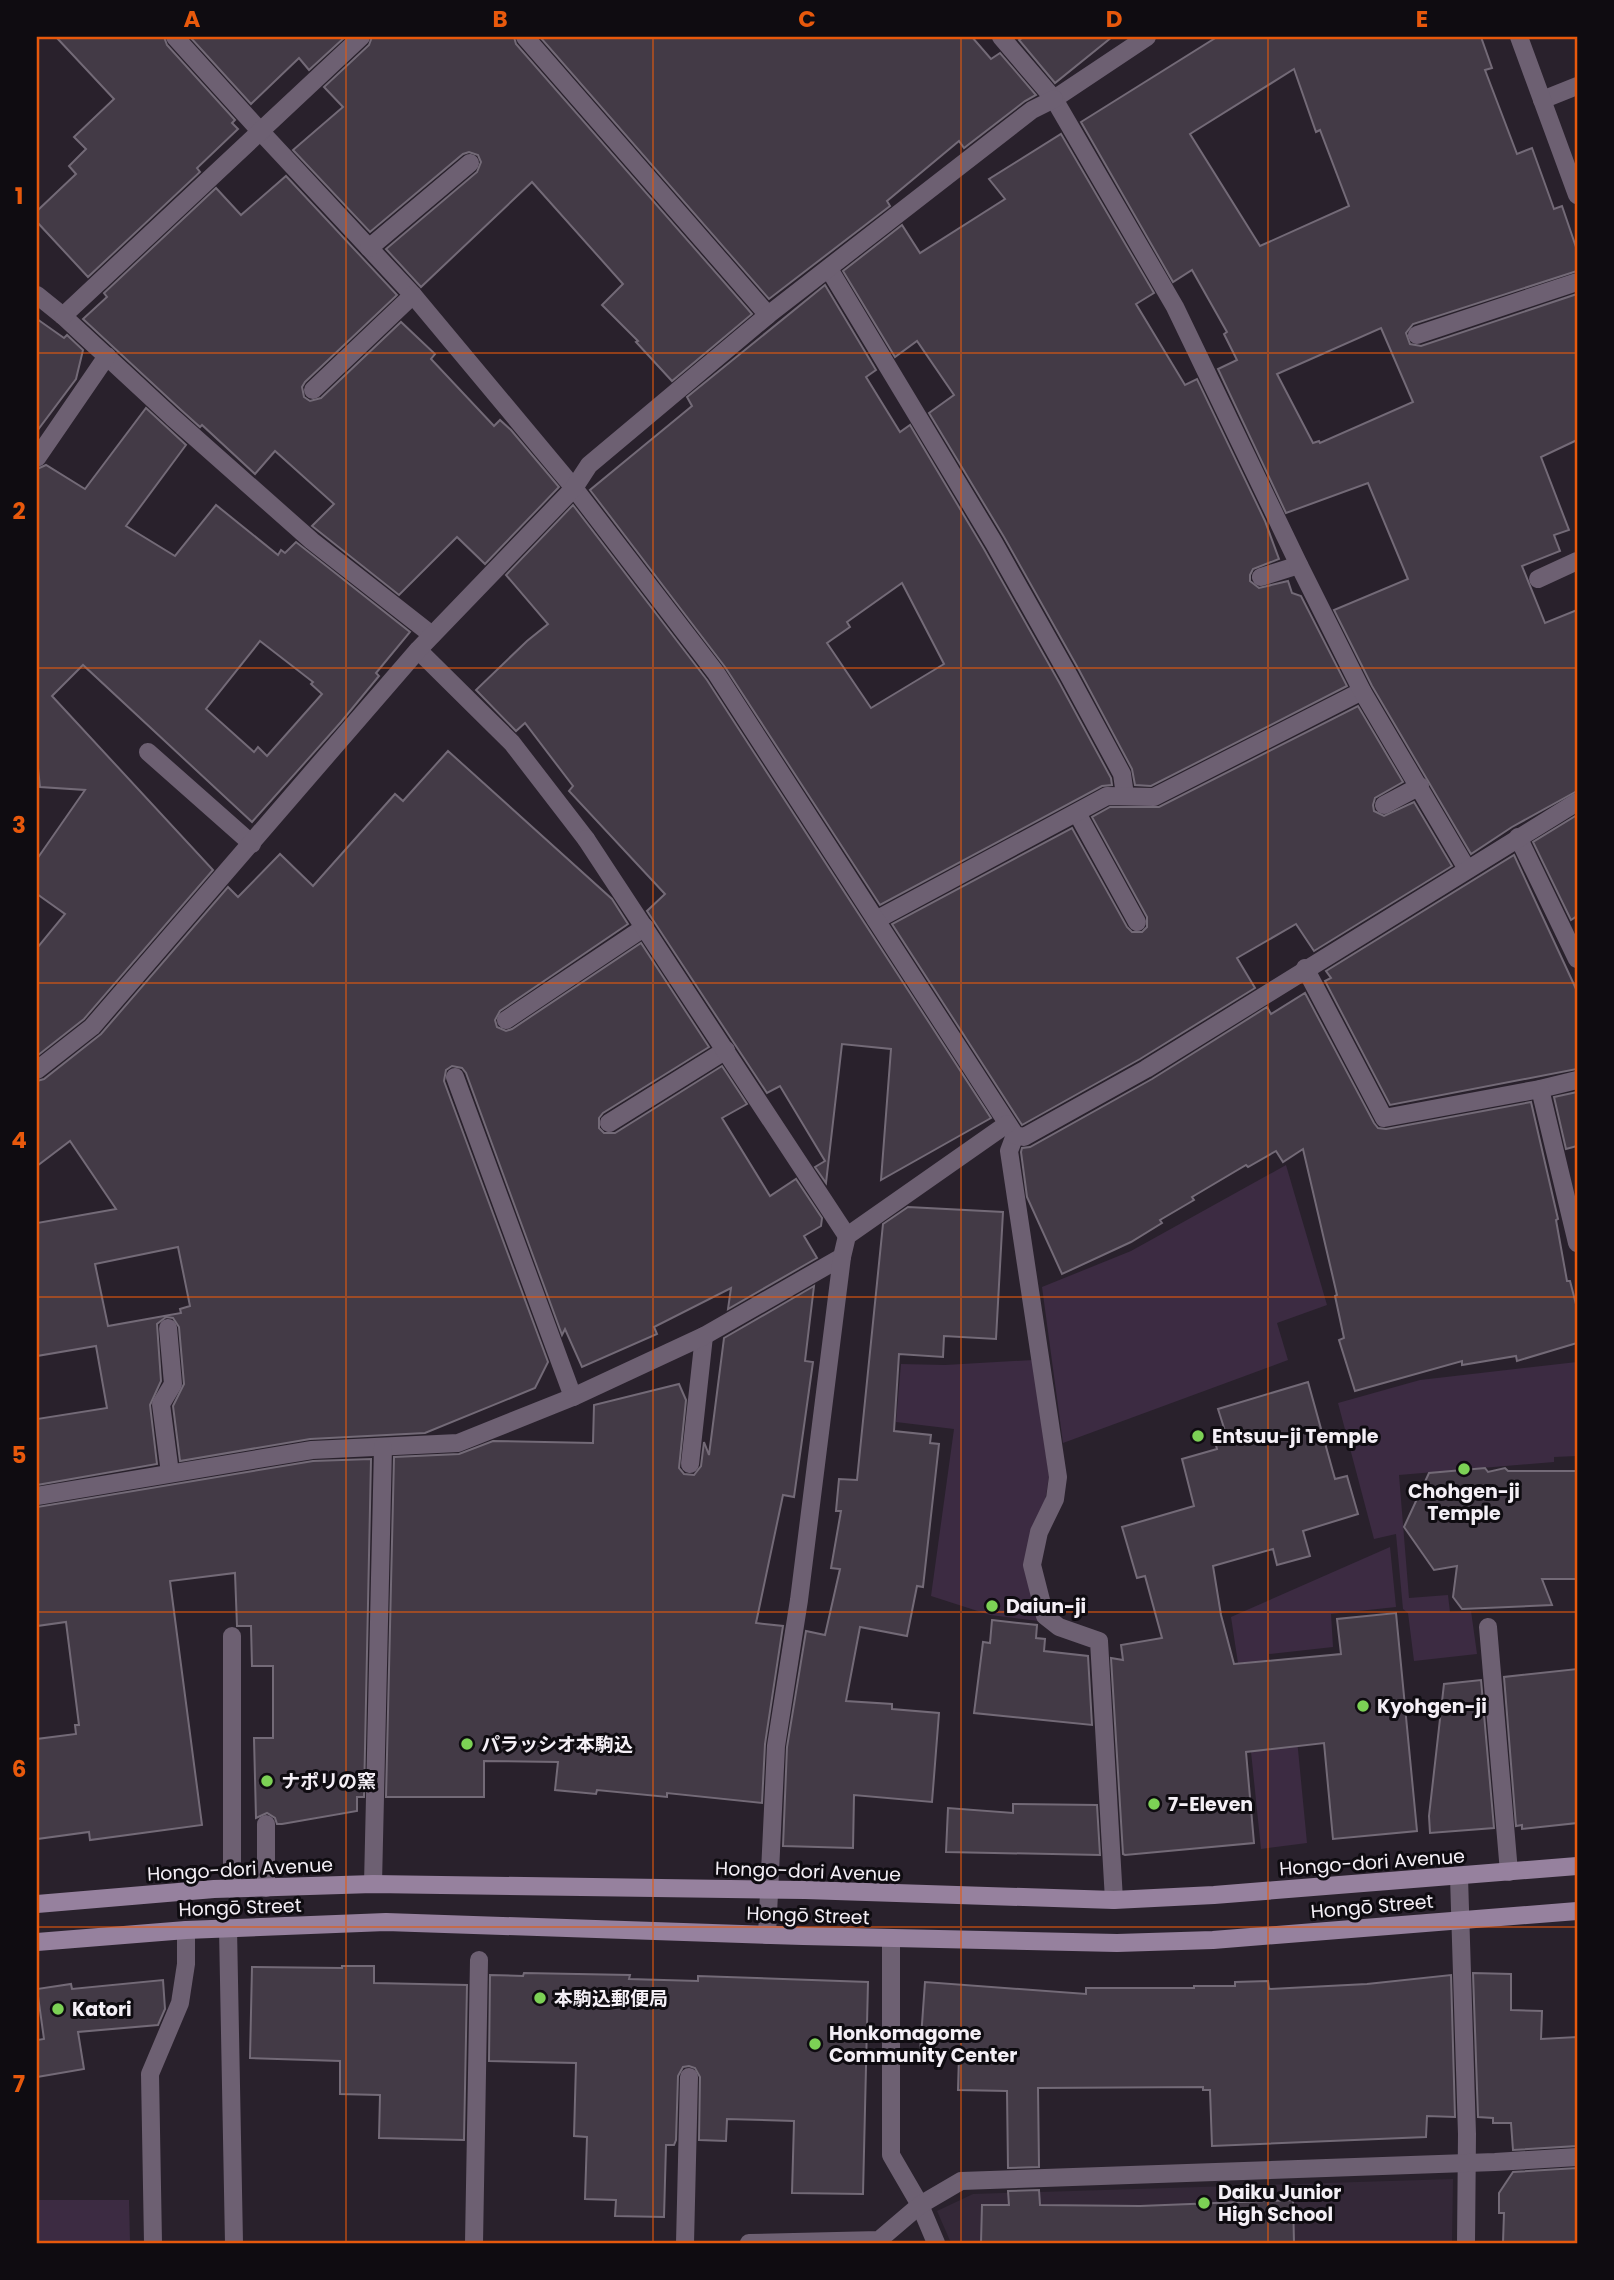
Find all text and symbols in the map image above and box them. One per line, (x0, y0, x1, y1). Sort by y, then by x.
text: A (184, 3, 201, 35)
text: B (492, 3, 508, 35)
text: C (798, 3, 816, 35)
text: D (1106, 3, 1122, 35)
text: E (1416, 3, 1428, 35)
text: 1 (15, 180, 23, 212)
text: 2 (12, 495, 26, 527)
text: 3 (12, 809, 26, 841)
text: 4 (11, 1124, 27, 1156)
place label: Entsuu-ji Temple (1212, 1423, 1379, 1450)
marker: Entsuu-ji Temple (1190, 1428, 1206, 1444)
text: 5 (12, 1439, 26, 1471)
marker: Chohgen-ji Temple (1456, 1461, 1472, 1477)
place label: Chohgen-ji Temple (1408, 1478, 1520, 1527)
place label: Daiun-ji (1006, 1593, 1086, 1620)
marker: Daiun-ji (984, 1598, 1000, 1614)
place label: Kyohgen-ji (1377, 1693, 1487, 1720)
marker: Kyohgen-ji (1355, 1698, 1371, 1714)
place label: パラッシオ本駒込 (481, 1731, 633, 1758)
marker: パラッシオ本駒込 (459, 1736, 475, 1752)
text: 6 (12, 1753, 26, 1785)
place label: ナポリの窯 (281, 1768, 376, 1795)
marker: ナポリの窯 (259, 1773, 275, 1789)
place label: 7-Eleven (1168, 1791, 1253, 1818)
marker: 7-Eleven (1146, 1796, 1162, 1812)
street label: Hongo-dori Avenue (1278, 1843, 1466, 1882)
street label: Hongo-dori Avenue (146, 1851, 334, 1888)
street label: Hongo-dori Avenue (715, 1855, 901, 1888)
street label: Hongō Street (1310, 1888, 1435, 1925)
street label: Hongō Street (178, 1892, 302, 1923)
street label: Hongō Street (746, 1900, 870, 1931)
place label: 本駒込郵便局 (554, 1985, 668, 2012)
marker: 本駒込郵便局 (532, 1990, 548, 2006)
place label: Katori (72, 1996, 132, 2023)
marker: Katori (50, 2001, 66, 2017)
place label: Honkomagome Community Center (829, 2020, 1017, 2069)
marker: Honkomagome Community Center (807, 2036, 823, 2052)
text: 7 (13, 2068, 25, 2100)
place label: Daiku Junior High School (1218, 2179, 1341, 2228)
marker: Daiku Junior High School (1196, 2195, 1212, 2211)

